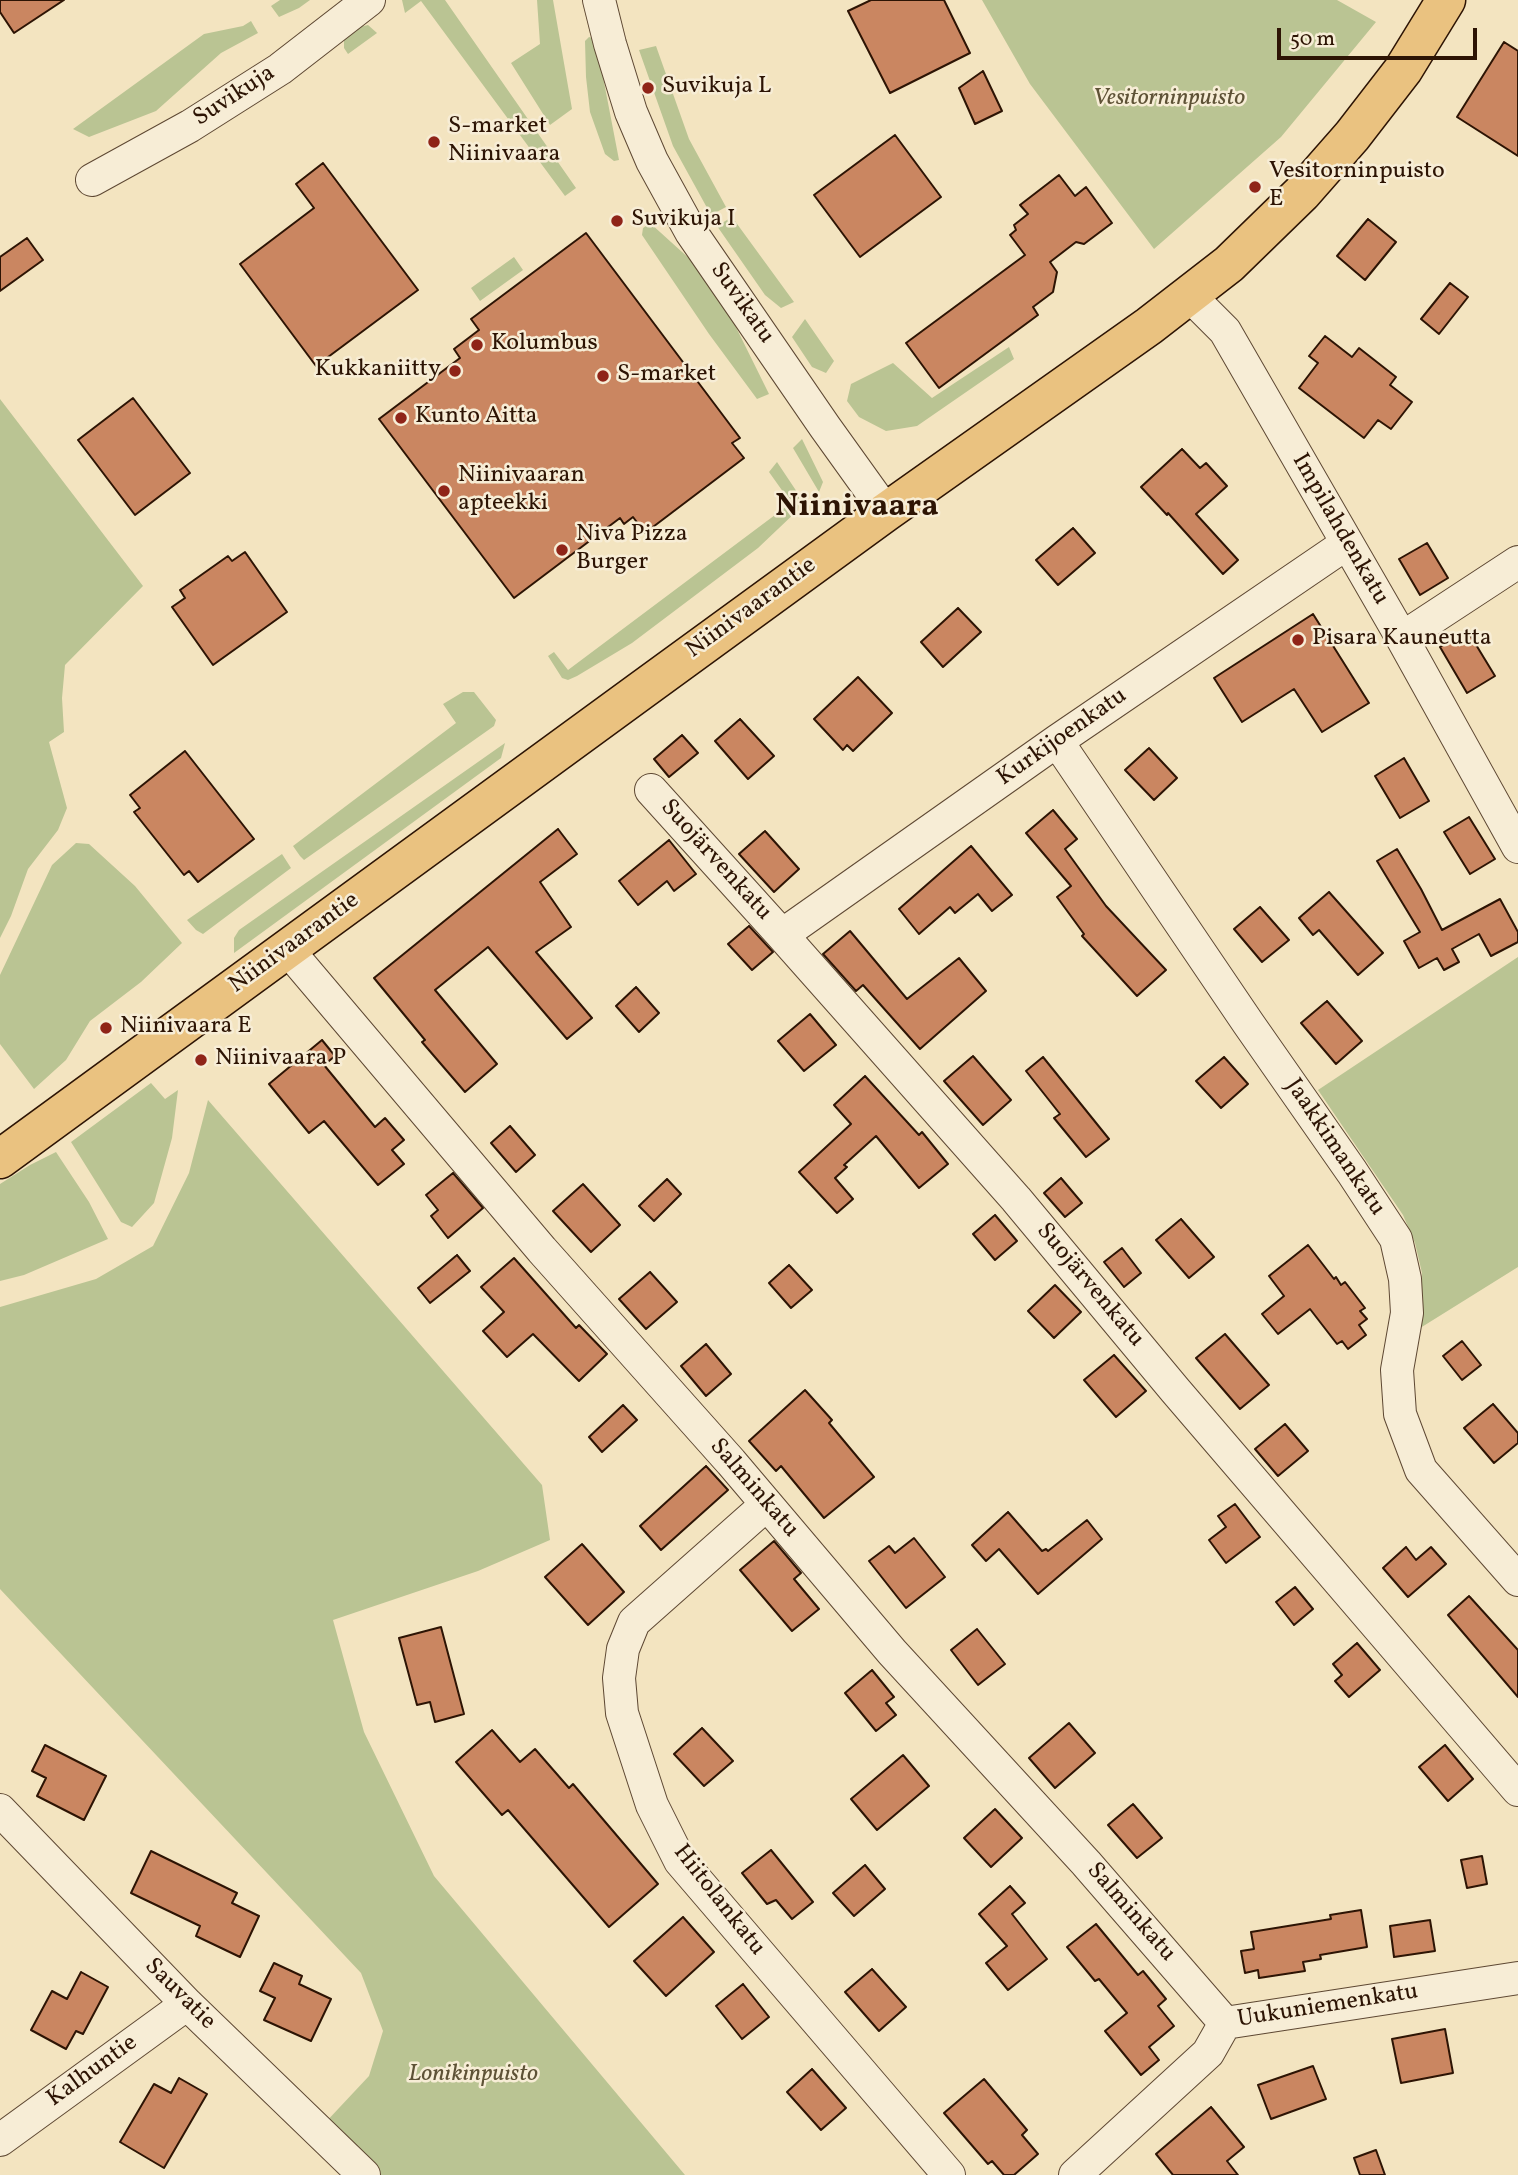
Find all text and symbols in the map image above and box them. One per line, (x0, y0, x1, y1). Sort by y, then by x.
scale bar (1280, 14, 1480, 58)
text: 50 m (1290, 25, 1335, 54)
street label: Suvikuja (189, 60, 281, 134)
place label: Suvikuja L (662, 74, 772, 102)
marker: Suvikuja L (640, 80, 656, 96)
park label: Vesitorninpuisto (1093, 86, 1245, 114)
place label: S-market Niinivaara (448, 114, 560, 170)
marker: S-market Niinivaara (426, 134, 442, 150)
place label: Vesitorninpuisto E (1269, 159, 1445, 215)
marker: Vesitorninpuisto E (1247, 179, 1263, 195)
place label: Suvikuja I (631, 207, 736, 235)
marker: Suvikuja I (609, 213, 625, 229)
street label: Suvikatu (703, 258, 779, 350)
place label: Kolumbus (491, 331, 598, 359)
marker: Kolumbus (469, 337, 485, 353)
place label: Kukkaniitty (315, 357, 441, 385)
place label: S-market (617, 362, 716, 390)
marker: Kukkaniitty (447, 363, 463, 379)
marker: S-market (595, 368, 611, 384)
place label: Kunto Aitta (415, 404, 538, 432)
marker: Kunto Aitta (393, 410, 409, 426)
street label: Impilahdenkatu (1284, 449, 1394, 611)
place label: Niinivaaran apteekki (458, 463, 585, 519)
marker: Niinivaaran apteekki (436, 483, 452, 499)
district label: Niinivaara (775, 490, 939, 528)
place label: Niva Pizza Burger (576, 522, 688, 578)
marker: Niva Pizza Burger (554, 542, 570, 558)
street label: Niinivaarantie (681, 552, 823, 666)
place label: Pisara Kauneutta (1312, 626, 1492, 654)
marker: Pisara Kauneutta (1290, 632, 1306, 648)
street label: Kurkijoenkatu (993, 683, 1133, 793)
street label: Suojärvenkatu (653, 794, 777, 928)
street label: Niinivaarantie (224, 887, 366, 1001)
place label: Niinivaara E (120, 1014, 252, 1042)
marker: Niinivaara E (98, 1020, 114, 1036)
place label: Niinivaara P (215, 1046, 346, 1074)
marker: Niinivaara P (193, 1052, 209, 1068)
street label: Jaakkimankatu (1278, 1074, 1390, 1222)
street label: Suojärvenkatu (1029, 1218, 1149, 1354)
street label: Salminkatu (702, 1434, 804, 1544)
street label: Hiitolankatu (666, 1840, 770, 1962)
street label: Salminkatu (1079, 1858, 1181, 1968)
street label: Sauvatie (137, 1953, 221, 2037)
street label: Uukuniemenkatu (1235, 1978, 1421, 2036)
street label: Kalhuntie (42, 2030, 144, 2114)
park label: Lonikinpuisto (408, 2062, 538, 2090)

